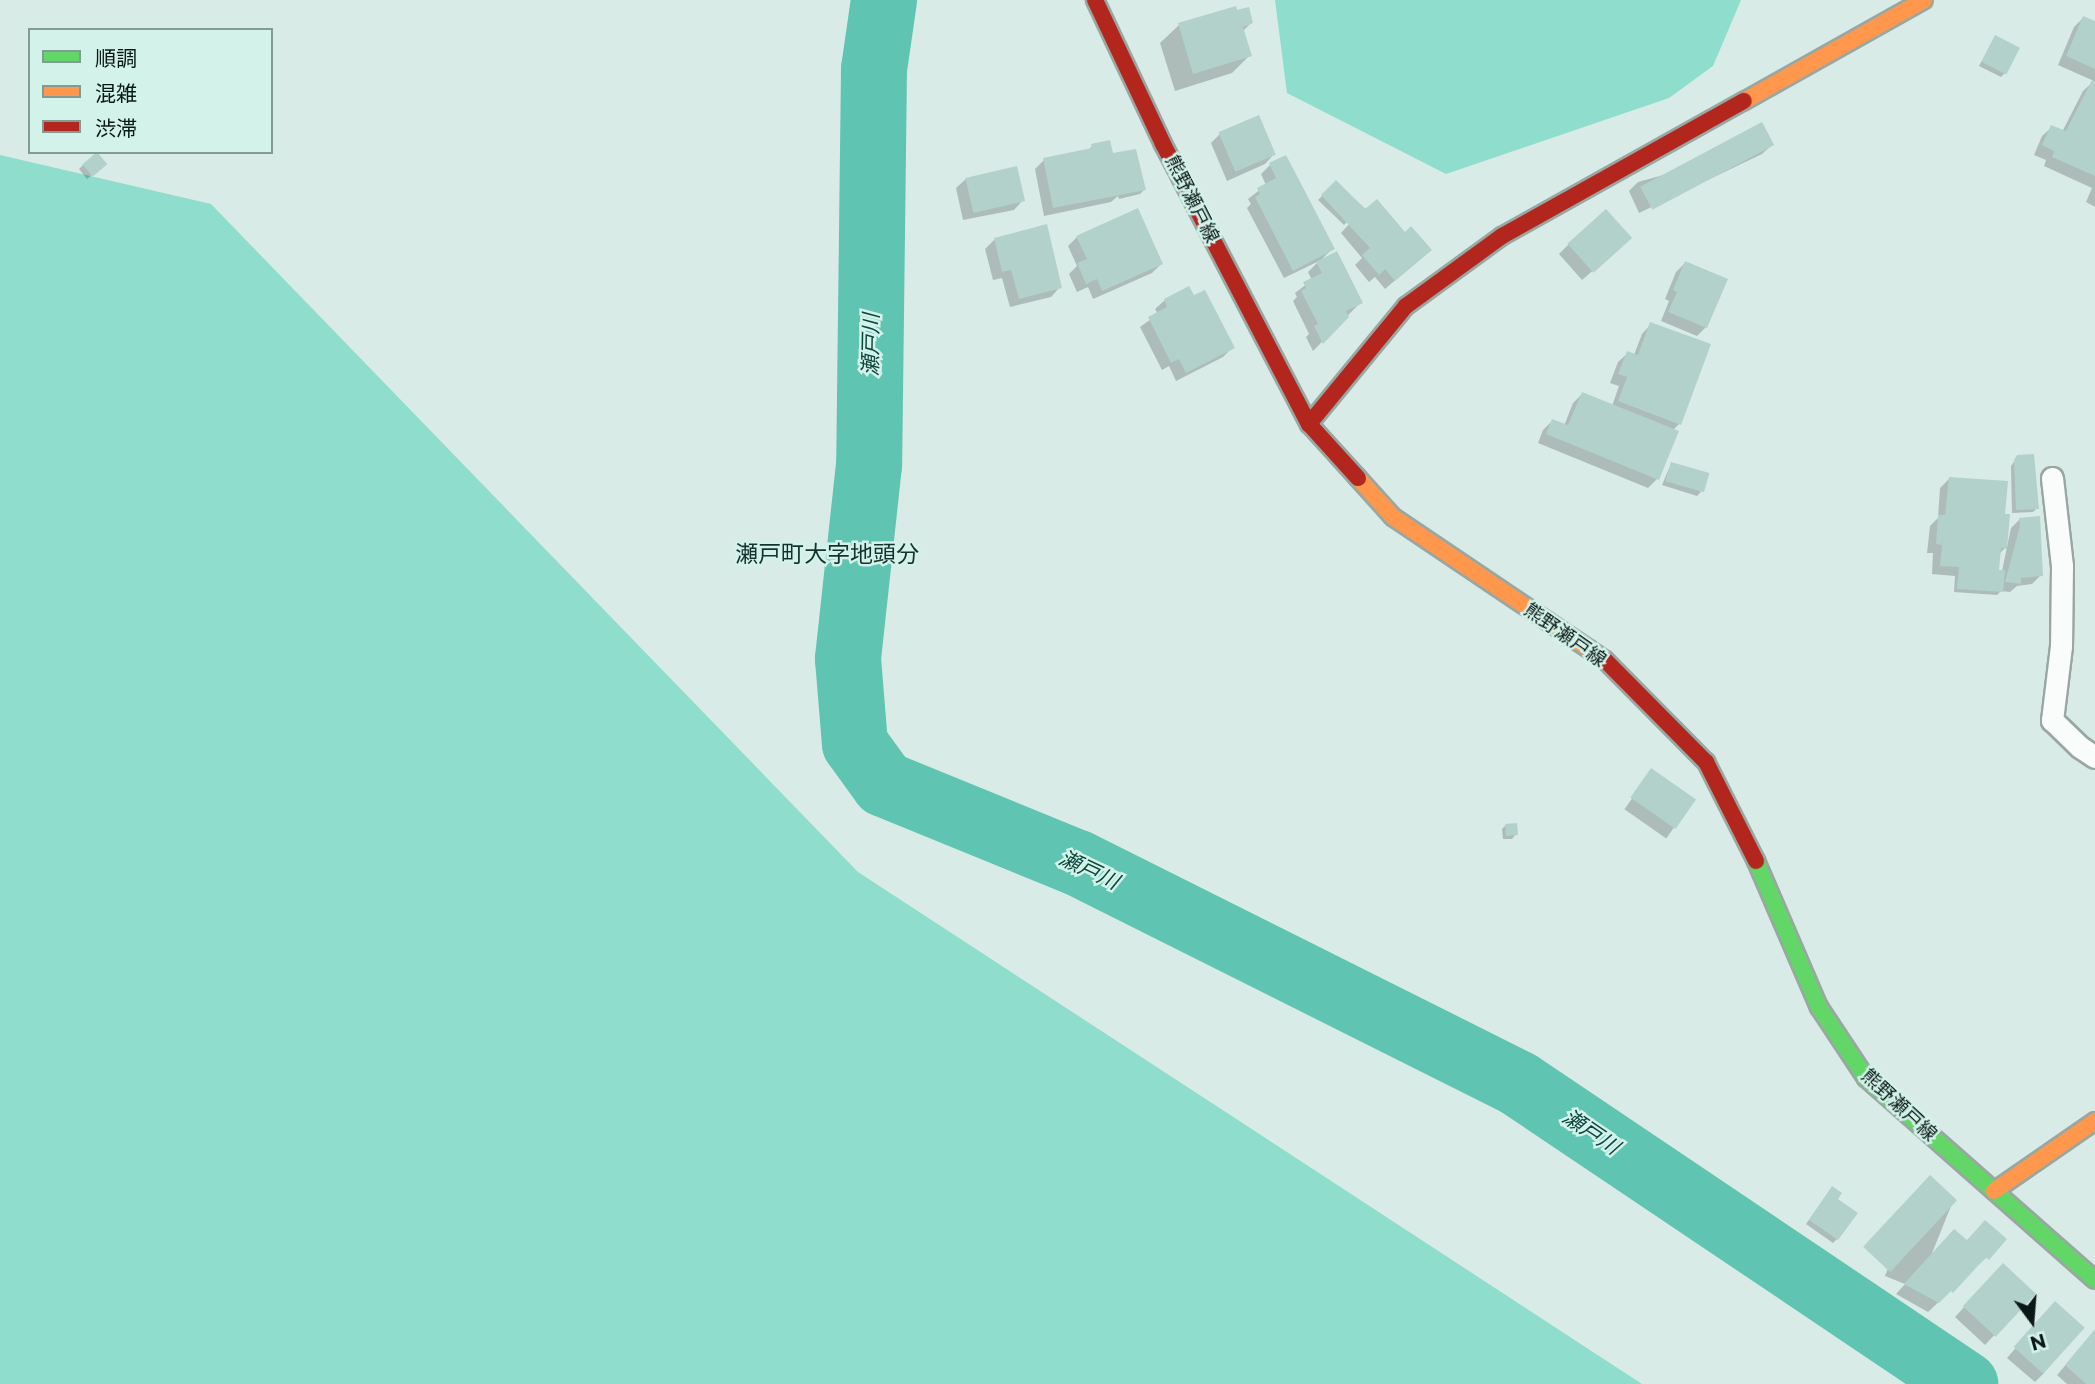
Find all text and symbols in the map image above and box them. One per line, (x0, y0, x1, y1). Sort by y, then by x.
legend (28, 28, 273, 154)
text: 順調 (95, 46, 137, 71)
text: 混雑 (95, 81, 137, 106)
text: 渋滞 (95, 116, 137, 141)
street label: 熊野瀬戸線 (1160, 152, 1224, 246)
water label: 瀬戸川 (858, 313, 884, 377)
district label: 瀬戸町大字地頭分 (735, 540, 919, 568)
street label: 熊野瀬戸線 (1520, 598, 1610, 672)
water label: 瀬戸川 (1055, 845, 1123, 895)
street label: 熊野瀬戸線 (1856, 1064, 1942, 1146)
water label: 瀬戸川 (1558, 1104, 1624, 1160)
north arrow (1997, 1286, 2067, 1356)
text: N (2027, 1328, 2048, 1355)

